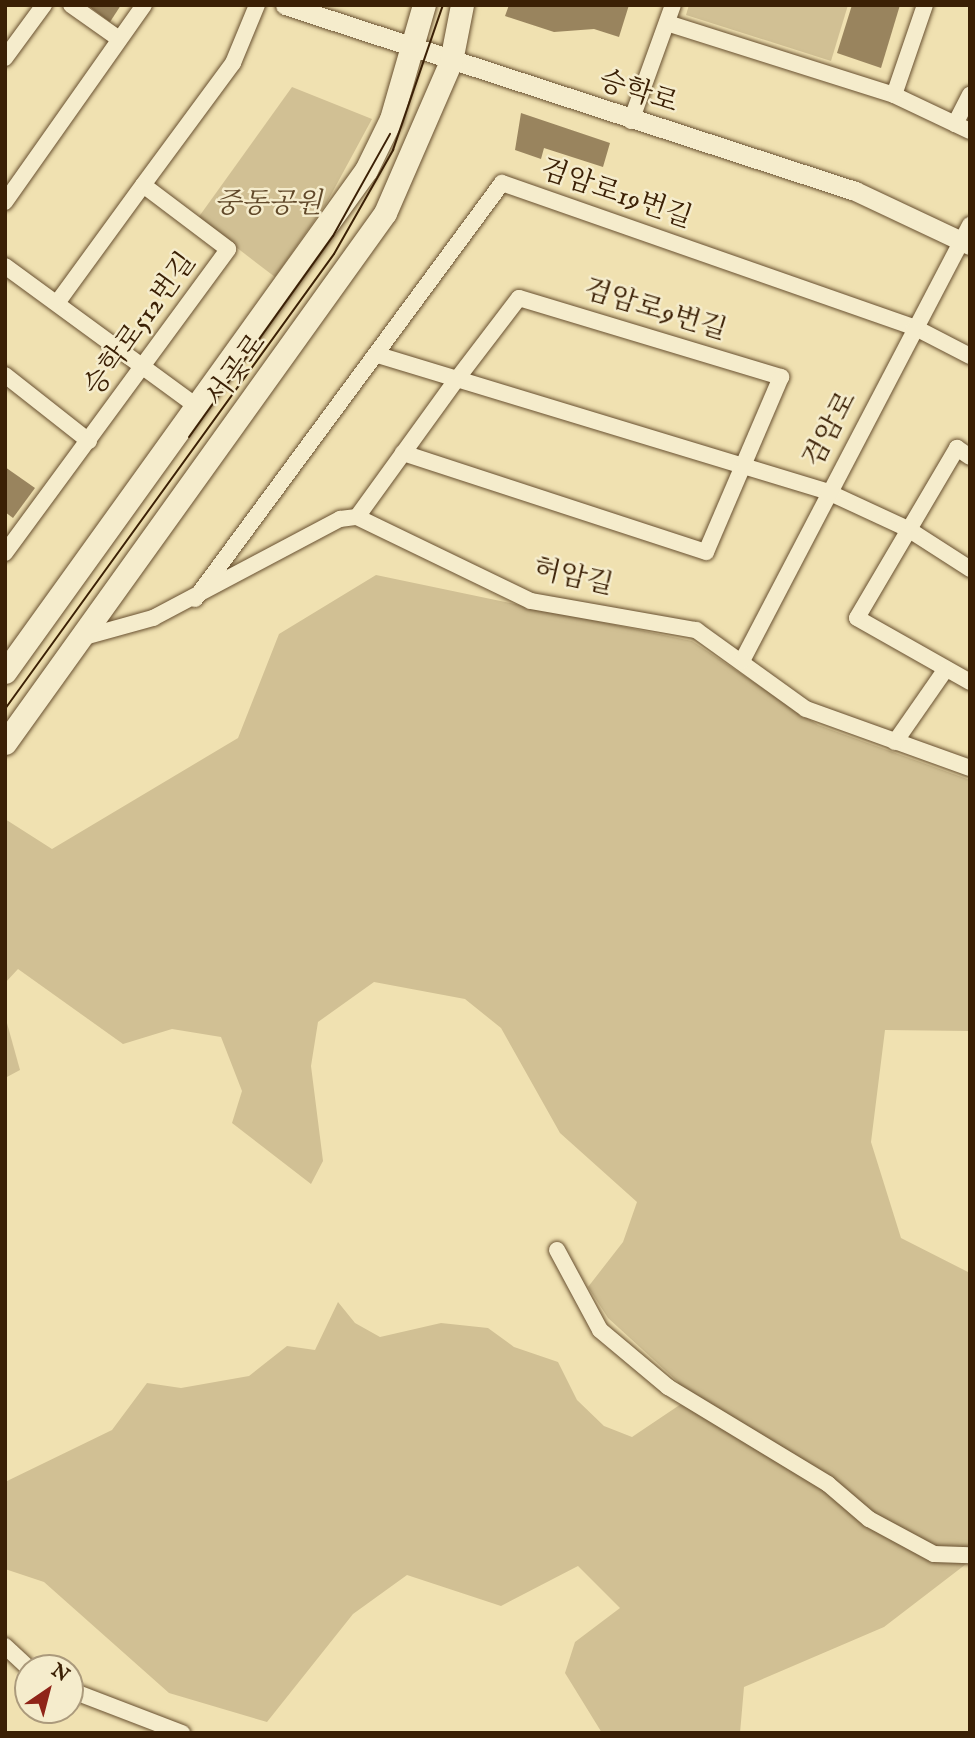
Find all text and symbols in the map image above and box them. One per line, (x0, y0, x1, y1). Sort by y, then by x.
street label: 승학로 (594, 64, 682, 122)
street label: 검암로19번길 (536, 153, 696, 237)
park label: 중동공원 (214, 188, 322, 222)
street label: 승학로512번길 (78, 247, 204, 403)
street label: 검암로9번길 (580, 273, 730, 349)
street label: 서곶로 (200, 328, 274, 414)
street label: 검암로 (797, 386, 865, 474)
street label: 허암길 (530, 553, 616, 603)
north arrow (14, 1654, 84, 1724)
text: N (46, 1659, 74, 1688)

